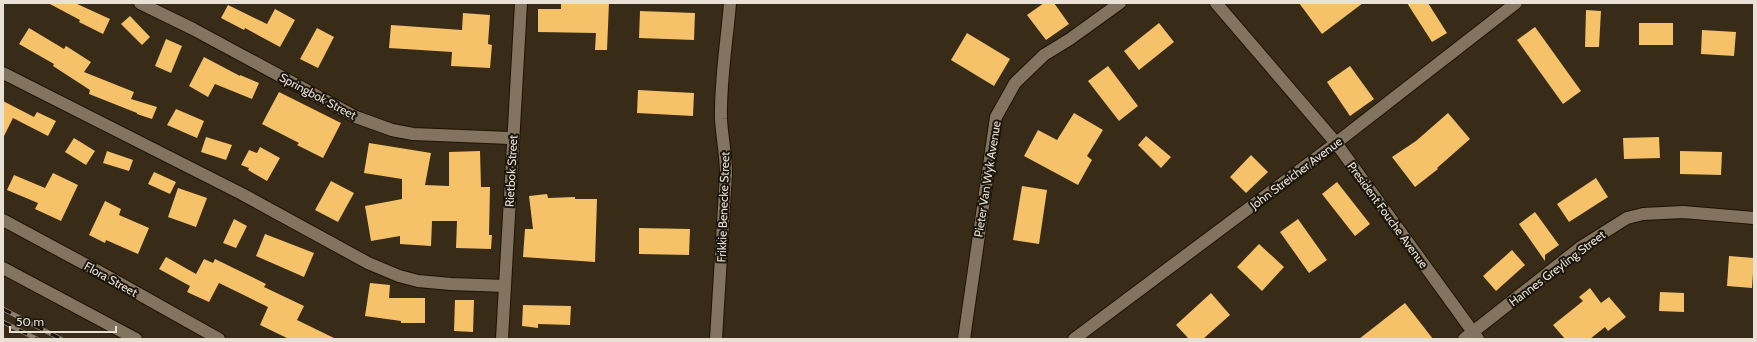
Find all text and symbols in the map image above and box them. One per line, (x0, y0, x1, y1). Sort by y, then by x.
street label: Springbok Street (277, 69, 359, 123)
street label: Pieter Van Wyk Avenue (970, 120, 1004, 238)
street label: John Streicher Avenue (1246, 134, 1345, 213)
street label: Rietbok Street (502, 135, 520, 207)
street label: Frikkie Benecke Street (714, 151, 732, 263)
street label: President Fouche Avenue (1344, 159, 1432, 271)
street label: Hannes Greyling Street (1506, 227, 1608, 309)
street label: Flora Street (82, 258, 140, 300)
scale bar (10, 308, 116, 334)
text: 50 m (16, 314, 44, 329)

